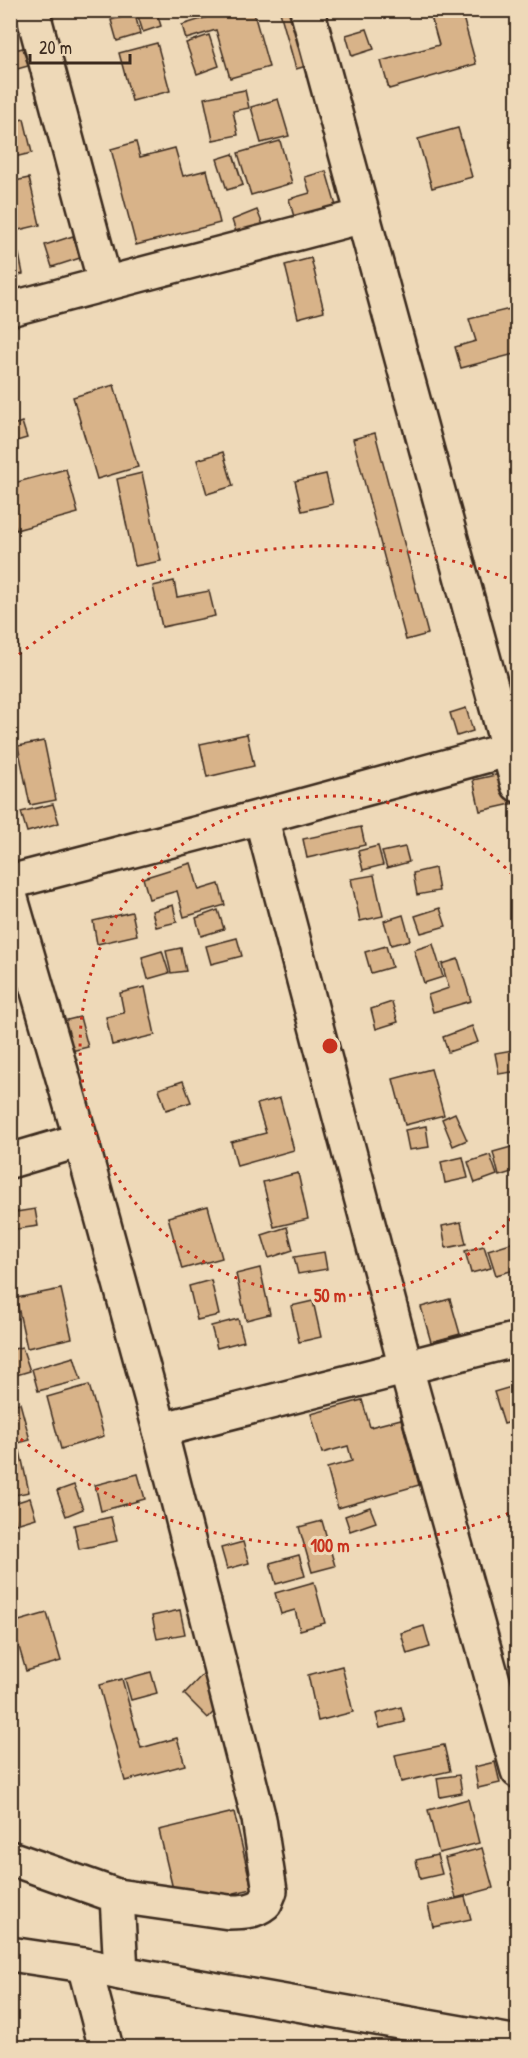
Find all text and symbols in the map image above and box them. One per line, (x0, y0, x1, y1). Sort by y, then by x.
scale bar (30, 27, 130, 65)
text: 20 m (39, 35, 72, 60)
centre of rings (320, 1036, 340, 1056)
text: 50 m (314, 1283, 346, 1308)
text: 100 m (310, 1533, 350, 1558)

